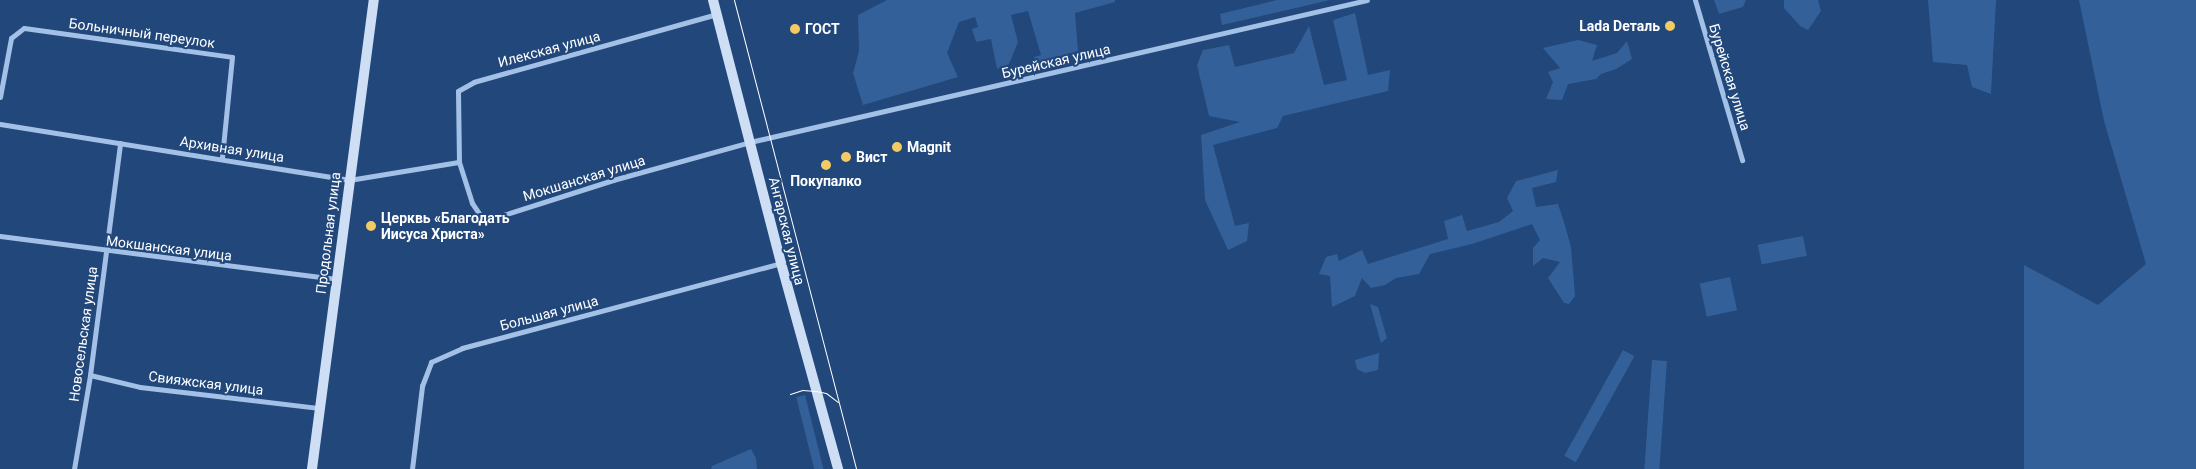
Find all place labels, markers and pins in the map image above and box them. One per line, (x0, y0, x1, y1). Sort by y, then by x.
place label: Lada Dеталь (1579, 18, 1660, 34)
marker: Lada Dеталь (1664, 20, 1676, 32)
place label: ГОСТ (805, 21, 840, 37)
marker: ГОСТ (789, 23, 801, 35)
place label: Magnit (907, 139, 951, 155)
marker: Magnit (891, 141, 903, 153)
place label: Вист (856, 149, 887, 165)
marker: Вист (840, 151, 852, 163)
marker: Покупалко (820, 159, 832, 171)
place label: Покупалко (790, 173, 862, 189)
place label: Церквь «Благодать Иисуса Христа» (381, 210, 510, 242)
marker: Церквь «Благодать Иисуса Христа» (365, 220, 377, 232)

